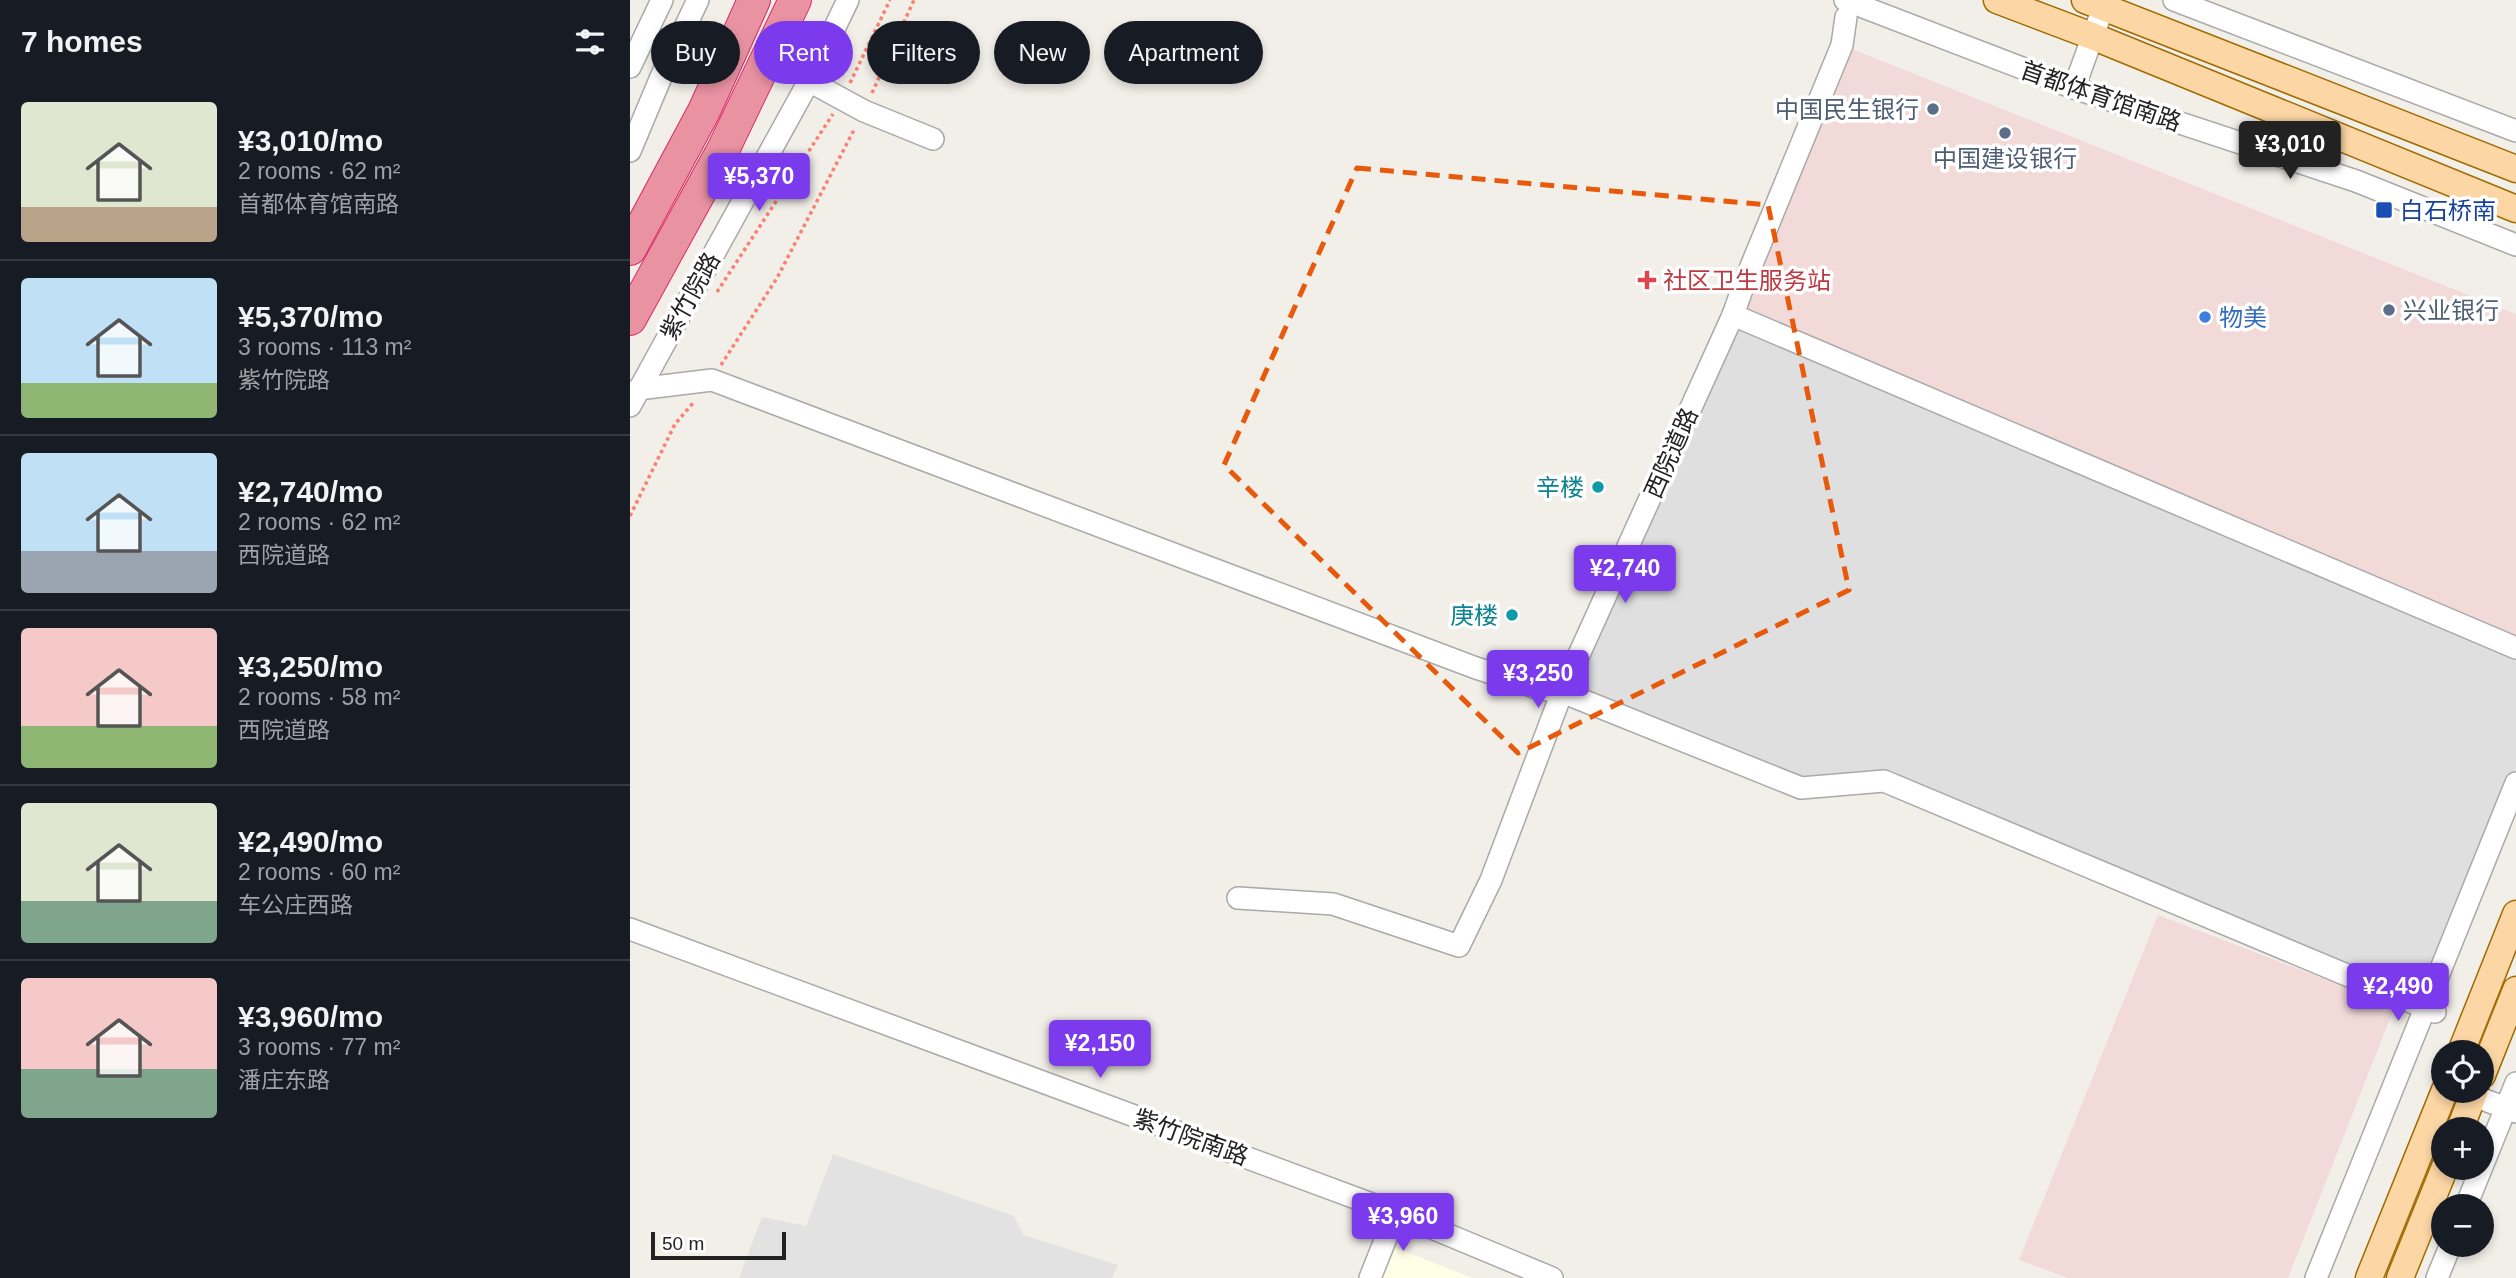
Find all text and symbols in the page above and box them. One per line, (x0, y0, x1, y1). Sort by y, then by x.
chip: Buy (651, 21, 740, 84)
chip: Rent (754, 21, 853, 84)
chip: Filters (867, 21, 980, 84)
chip: New (994, 21, 1090, 84)
chip: Apartment (1104, 21, 1263, 84)
icon: filters (571, 23, 609, 61)
text: 7 homes (21, 25, 143, 58)
street label: 首都体育馆南路 (2017, 56, 2185, 136)
place label: 中国民生银行 (1775, 96, 1919, 123)
marker: 中国民生银行 (1925, 101, 1941, 117)
pin: ¥3,010 (2233, 122, 2347, 181)
text: ¥3,010/mo (238, 124, 383, 157)
marker: 中国建设银行 (1997, 125, 2013, 141)
icon: home (77, 130, 161, 214)
text: ¥3,010 (2255, 131, 2325, 157)
place label: 中国建设银行 (1933, 145, 2077, 172)
pin: ¥5,370 (702, 154, 816, 213)
text: 2 rooms · 62 m² (238, 158, 400, 184)
text: ¥5,370 (724, 163, 794, 189)
text: 首都体育馆南路 (238, 191, 399, 217)
place label: 白石桥南 (2400, 197, 2496, 224)
marker: 白石桥南 (2374, 200, 2394, 220)
street label: 紫竹院路 (655, 247, 725, 345)
place label: 社区卫生服务站 (1663, 267, 1831, 294)
marker: 社区卫生服务站 (1637, 270, 1657, 290)
place label: 兴业银行 (2403, 297, 2499, 324)
text: ¥5,370/mo (238, 300, 383, 333)
marker: 兴业银行 (2381, 302, 2397, 318)
place label: 物美 (2219, 304, 2267, 331)
icon: home (77, 306, 161, 390)
marker: 物美 (2197, 309, 2213, 325)
text: 3 rooms · 113 m² (238, 334, 411, 360)
text: 紫竹院路 (238, 367, 330, 393)
street label: 西院道路 (1639, 404, 1703, 502)
place label: 辛楼 (1536, 474, 1584, 501)
text: ¥2,740/mo (238, 475, 383, 508)
marker: 辛楼 (1590, 479, 1606, 495)
icon: home (77, 481, 161, 565)
text: 2 rooms · 62 m² (238, 509, 400, 535)
text: 西院道路 (238, 542, 330, 568)
pin: ¥2,740 (1568, 546, 1682, 605)
text: ¥2,740 (1590, 555, 1660, 581)
place label: 庚楼 (1450, 602, 1498, 629)
marker: 庚楼 (1504, 607, 1520, 623)
text: ¥3,250/mo (238, 650, 383, 683)
pin: ¥3,250 (1481, 650, 1595, 710)
icon: home (77, 656, 161, 740)
text: ¥3,250 (1503, 660, 1573, 686)
text: 2 rooms · 58 m² (238, 684, 400, 710)
text: 西院道路 (238, 717, 330, 743)
text: ¥2,490/mo (238, 825, 383, 858)
icon: home (77, 831, 161, 915)
text: 2 rooms · 60 m² (238, 859, 400, 885)
text: 车公庄西路 (238, 892, 353, 918)
pin: ¥2,490 (2341, 964, 2455, 1023)
text: ¥2,490 (2363, 973, 2433, 999)
text: ¥3,960/mo (238, 1000, 383, 1033)
icon: home (77, 1006, 161, 1090)
pin: ¥2,150 (1043, 1020, 1157, 1080)
text: ¥2,150 (1065, 1030, 1135, 1056)
text: 3 rooms · 77 m² (238, 1034, 400, 1060)
map controls (2431, 1040, 2494, 1257)
button: locate (2431, 1040, 2494, 1103)
text: 潘庄东路 (238, 1067, 330, 1093)
street label: 紫竹院南路 (1130, 1104, 1252, 1170)
button: + (2431, 1117, 2494, 1180)
pin: ¥3,960 (1346, 1194, 1460, 1253)
button: − (2431, 1194, 2494, 1257)
text: ¥3,960 (1368, 1203, 1438, 1229)
scale bar (651, 1229, 786, 1261)
text: 50 m (662, 1233, 704, 1254)

